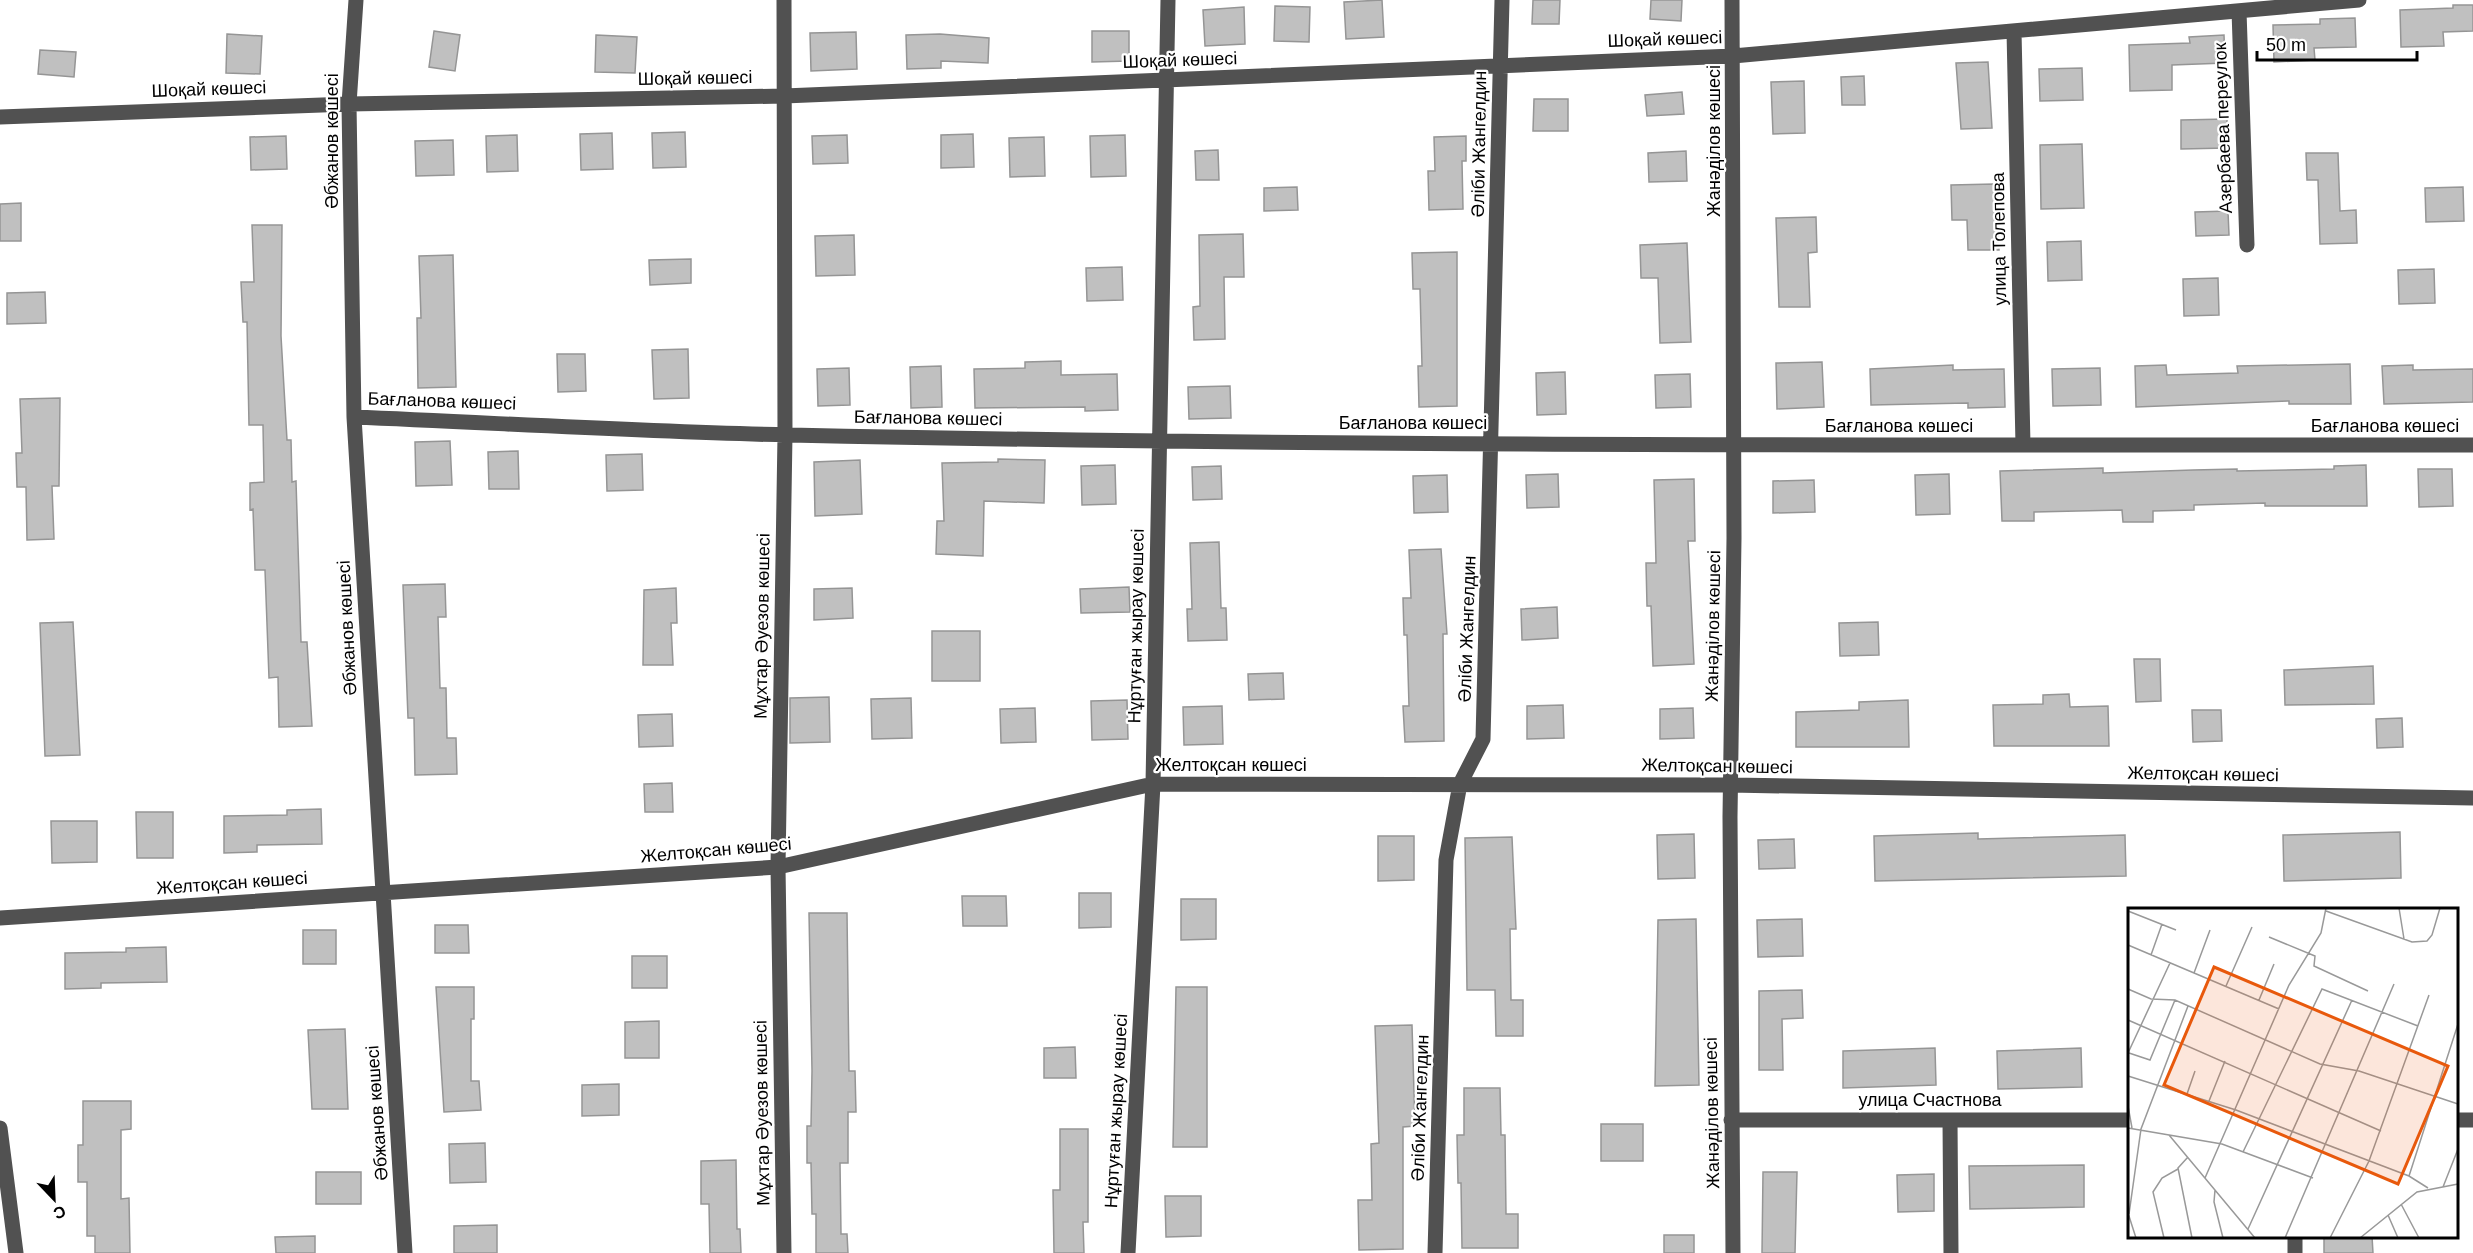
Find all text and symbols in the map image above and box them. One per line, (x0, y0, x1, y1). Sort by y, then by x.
scale bar (2257, 24, 2418, 62)
street label: Шоқай көшесі (1607, 27, 1723, 51)
text: 50 m (2266, 35, 2306, 55)
street label: Азербаева переулок (2210, 42, 2236, 214)
street label: Шоқай көшесі (1122, 48, 1238, 72)
street label: Жанәділов көшесі (1704, 65, 1724, 217)
street label: Шоқай көшесі (637, 67, 753, 89)
street label: Әліби Жангелдин (1468, 70, 1490, 218)
street label: Әбжанов көшесі (322, 73, 342, 209)
street label: Шоқай көшесі (151, 77, 267, 101)
street label: улица Толепова (1988, 171, 2010, 306)
street label: Бағланова көшесі (367, 388, 517, 414)
street label: Бағланова көшесі (854, 407, 1002, 429)
street label: Бағланова көшесі (1339, 413, 1487, 433)
street label: Бағланова көшесі (1825, 416, 1973, 436)
street label: Бағланова көшесі (2311, 416, 2459, 436)
street label: Нұртуған жырау көшесі (1124, 528, 1148, 724)
street label: Мұхтар Әуезов көшесі (750, 533, 774, 719)
street label: Жанәділов көшесі (1702, 550, 1724, 702)
street label: Әліби Жангелдин (1454, 555, 1480, 703)
street label: Әбжанов көшесі (333, 560, 361, 696)
street label: Желтоқсан көшесі (1155, 755, 1307, 775)
street label: Желтоқсан көшесі (1641, 755, 1793, 777)
street label: Желтоқсан көшесі (2127, 763, 2279, 785)
street label: Желтоқсан көшесі (640, 833, 792, 867)
street label: Желтоқсан көшесі (156, 868, 308, 898)
inset map (2128, 908, 2458, 1238)
street label: Нұртуған жырау көшесі (1101, 1013, 1131, 1209)
street label: Мұхтар Әуезов көшесі (750, 1020, 774, 1206)
street label: Әліби Жангелдин (1407, 1034, 1433, 1182)
street label: Жанәділов көшесі (1701, 1037, 1723, 1189)
street label: Әбжанов көшесі (362, 1045, 392, 1181)
street label: улица Счастнова (1858, 1090, 2003, 1110)
north arrow (24, 1169, 84, 1229)
text: С (51, 1202, 68, 1223)

